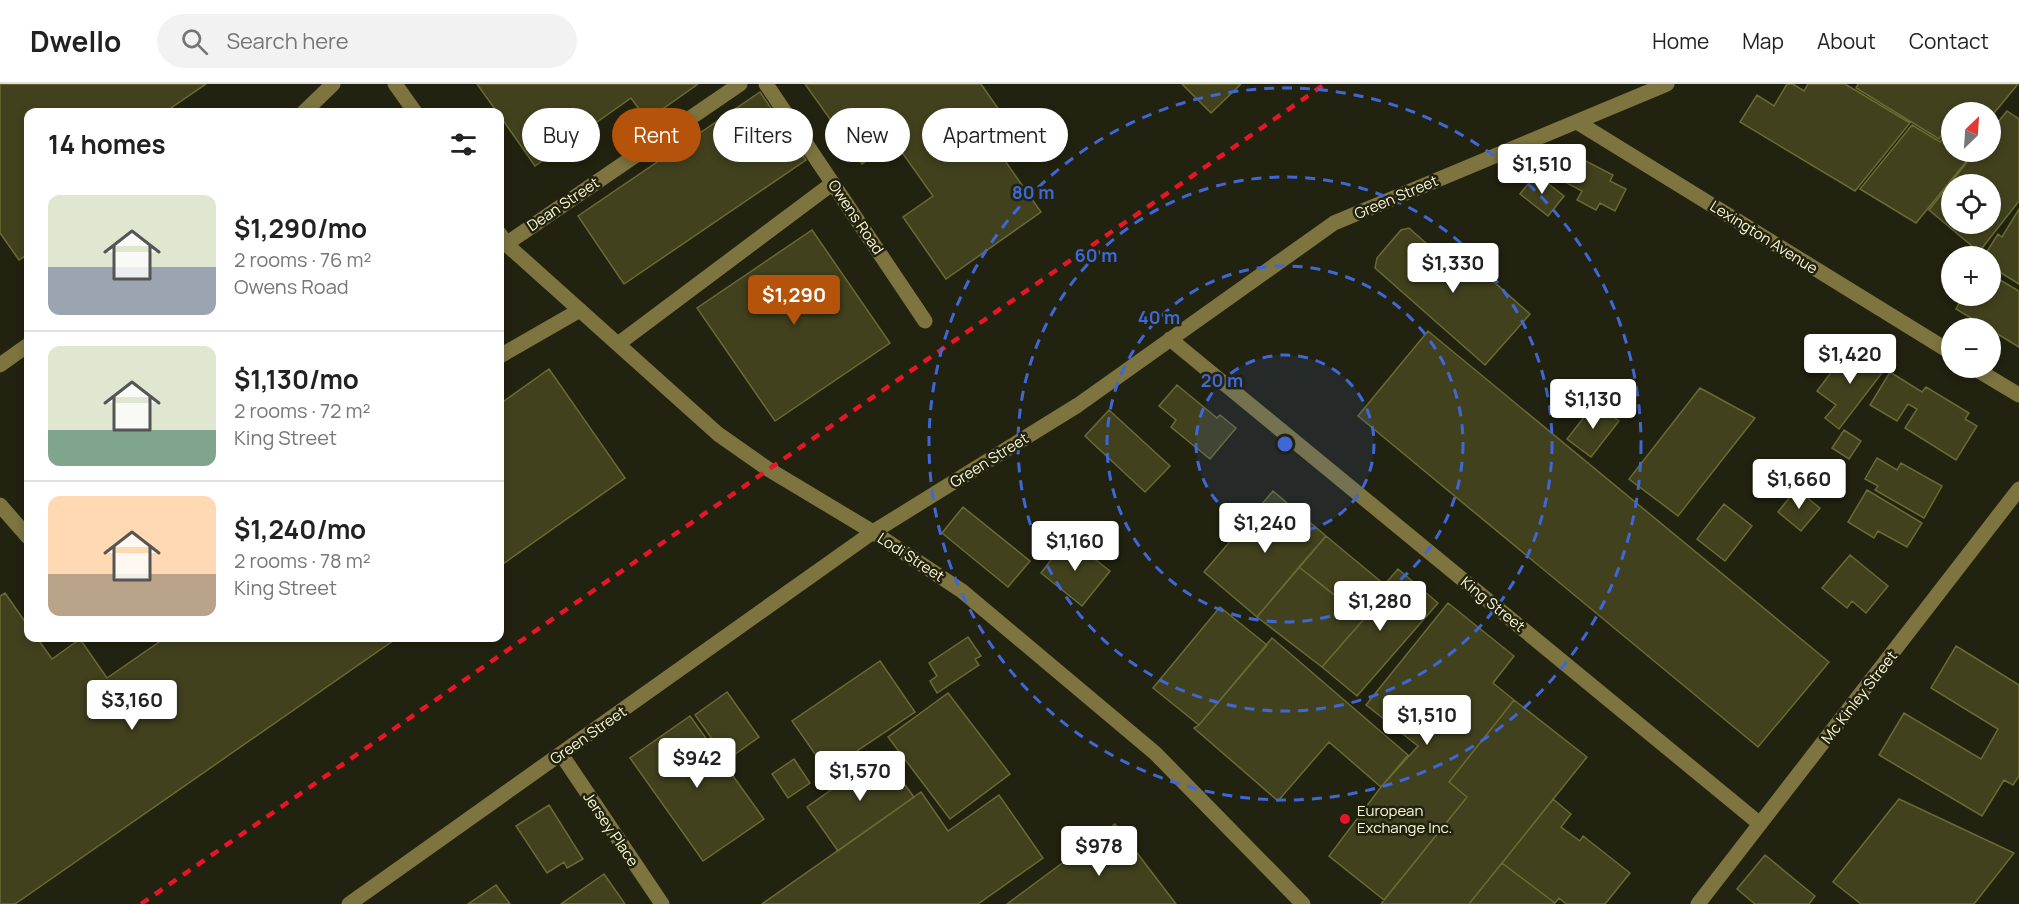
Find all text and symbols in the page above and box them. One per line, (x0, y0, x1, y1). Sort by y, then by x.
search box (157, 14, 577, 68)
text: Dwello (30, 22, 121, 60)
icon: search (178, 25, 211, 58)
text: Search here (226, 26, 349, 56)
text: Home (1652, 27, 1709, 55)
text: Map (1742, 27, 1784, 55)
text: About (1817, 27, 1876, 55)
text: Contact (1909, 27, 1989, 55)
north arrow (1941, 102, 2001, 162)
map controls (1941, 102, 2001, 378)
chip: Buy (522, 108, 600, 162)
chip: Rent (612, 108, 701, 162)
chip: Filters (713, 108, 813, 162)
chip: New (825, 108, 910, 162)
chip: Apartment (922, 108, 1068, 162)
text: 14 homes (48, 126, 166, 162)
icon: filters (447, 128, 480, 161)
pin: $1,510 (1493, 144, 1591, 195)
text: $1,510 (1512, 150, 1572, 177)
street label: Green Street (1351, 170, 1441, 224)
street label: Dean Street (523, 172, 603, 236)
button: locate (1941, 174, 2001, 234)
street label: Owens Road (823, 175, 889, 259)
text: 80 m (1012, 180, 1054, 204)
street label: Lexington Avenue (1706, 195, 1822, 279)
text: $1,290/mo (234, 210, 367, 246)
icon: home (96, 219, 168, 291)
text: 60 m (1075, 243, 1117, 267)
pin: $1,330 (1404, 243, 1502, 294)
text: 2 rooms · 76 m² (234, 246, 371, 273)
button: + (1941, 246, 2001, 306)
text: $1,330 (1421, 249, 1485, 276)
text: Owens Road (234, 273, 349, 300)
pin: $1,290 (745, 275, 843, 326)
text: $1,290 (762, 281, 826, 308)
text: 40 m (1138, 305, 1180, 329)
button: − (1941, 318, 2001, 378)
pin: $1,420 (1801, 334, 1899, 385)
text: $1,420 (1818, 340, 1882, 367)
text: $1,130/mo (234, 361, 359, 397)
text: 20 m (1201, 368, 1243, 392)
icon: home (96, 370, 168, 442)
pin: $1,130 (1544, 379, 1642, 430)
text: $1,130 (1564, 385, 1622, 412)
text: 2 rooms · 72 m² (234, 397, 370, 424)
text: King Street (234, 424, 337, 451)
street label: Green Street (946, 427, 1032, 493)
centre of rings (1275, 434, 1295, 454)
pin: $1,660 (1750, 459, 1848, 510)
text: $1,660 (1767, 465, 1831, 492)
pin: $1,240 (1216, 503, 1314, 554)
text: $1,240 (1233, 509, 1297, 536)
text: $1,240/mo (234, 511, 366, 547)
icon: home (96, 520, 168, 592)
pin: $1,160 (1026, 521, 1124, 572)
text: $1,160 (1046, 527, 1104, 554)
street label: Lodi Street (873, 528, 949, 586)
text: 2 rooms · 78 m² (234, 547, 371, 574)
street label: King Street (1456, 572, 1530, 636)
text: King Street (234, 574, 337, 601)
pin: $1,280 (1331, 581, 1429, 632)
text: $1,280 (1348, 587, 1412, 614)
street label: Mc Kinley Street (1816, 646, 1902, 748)
pin: $3,160 (83, 680, 181, 731)
text: $3,160 (101, 686, 163, 713)
pin: $1,510 (1378, 695, 1476, 746)
street label: Green Street (545, 701, 631, 769)
text: $1,510 (1397, 701, 1457, 728)
pin: $942 (661, 738, 733, 789)
text: $942 (672, 744, 722, 771)
pin: $1,570 (811, 751, 909, 802)
text: $1,570 (829, 757, 891, 784)
street label: Jersey Place (578, 787, 644, 871)
place label: European Exchange Inc. (1357, 800, 1452, 838)
marker: European Exchange Inc. (1338, 812, 1352, 826)
pin: $978 (1063, 826, 1135, 877)
text: $978 (1075, 832, 1123, 859)

